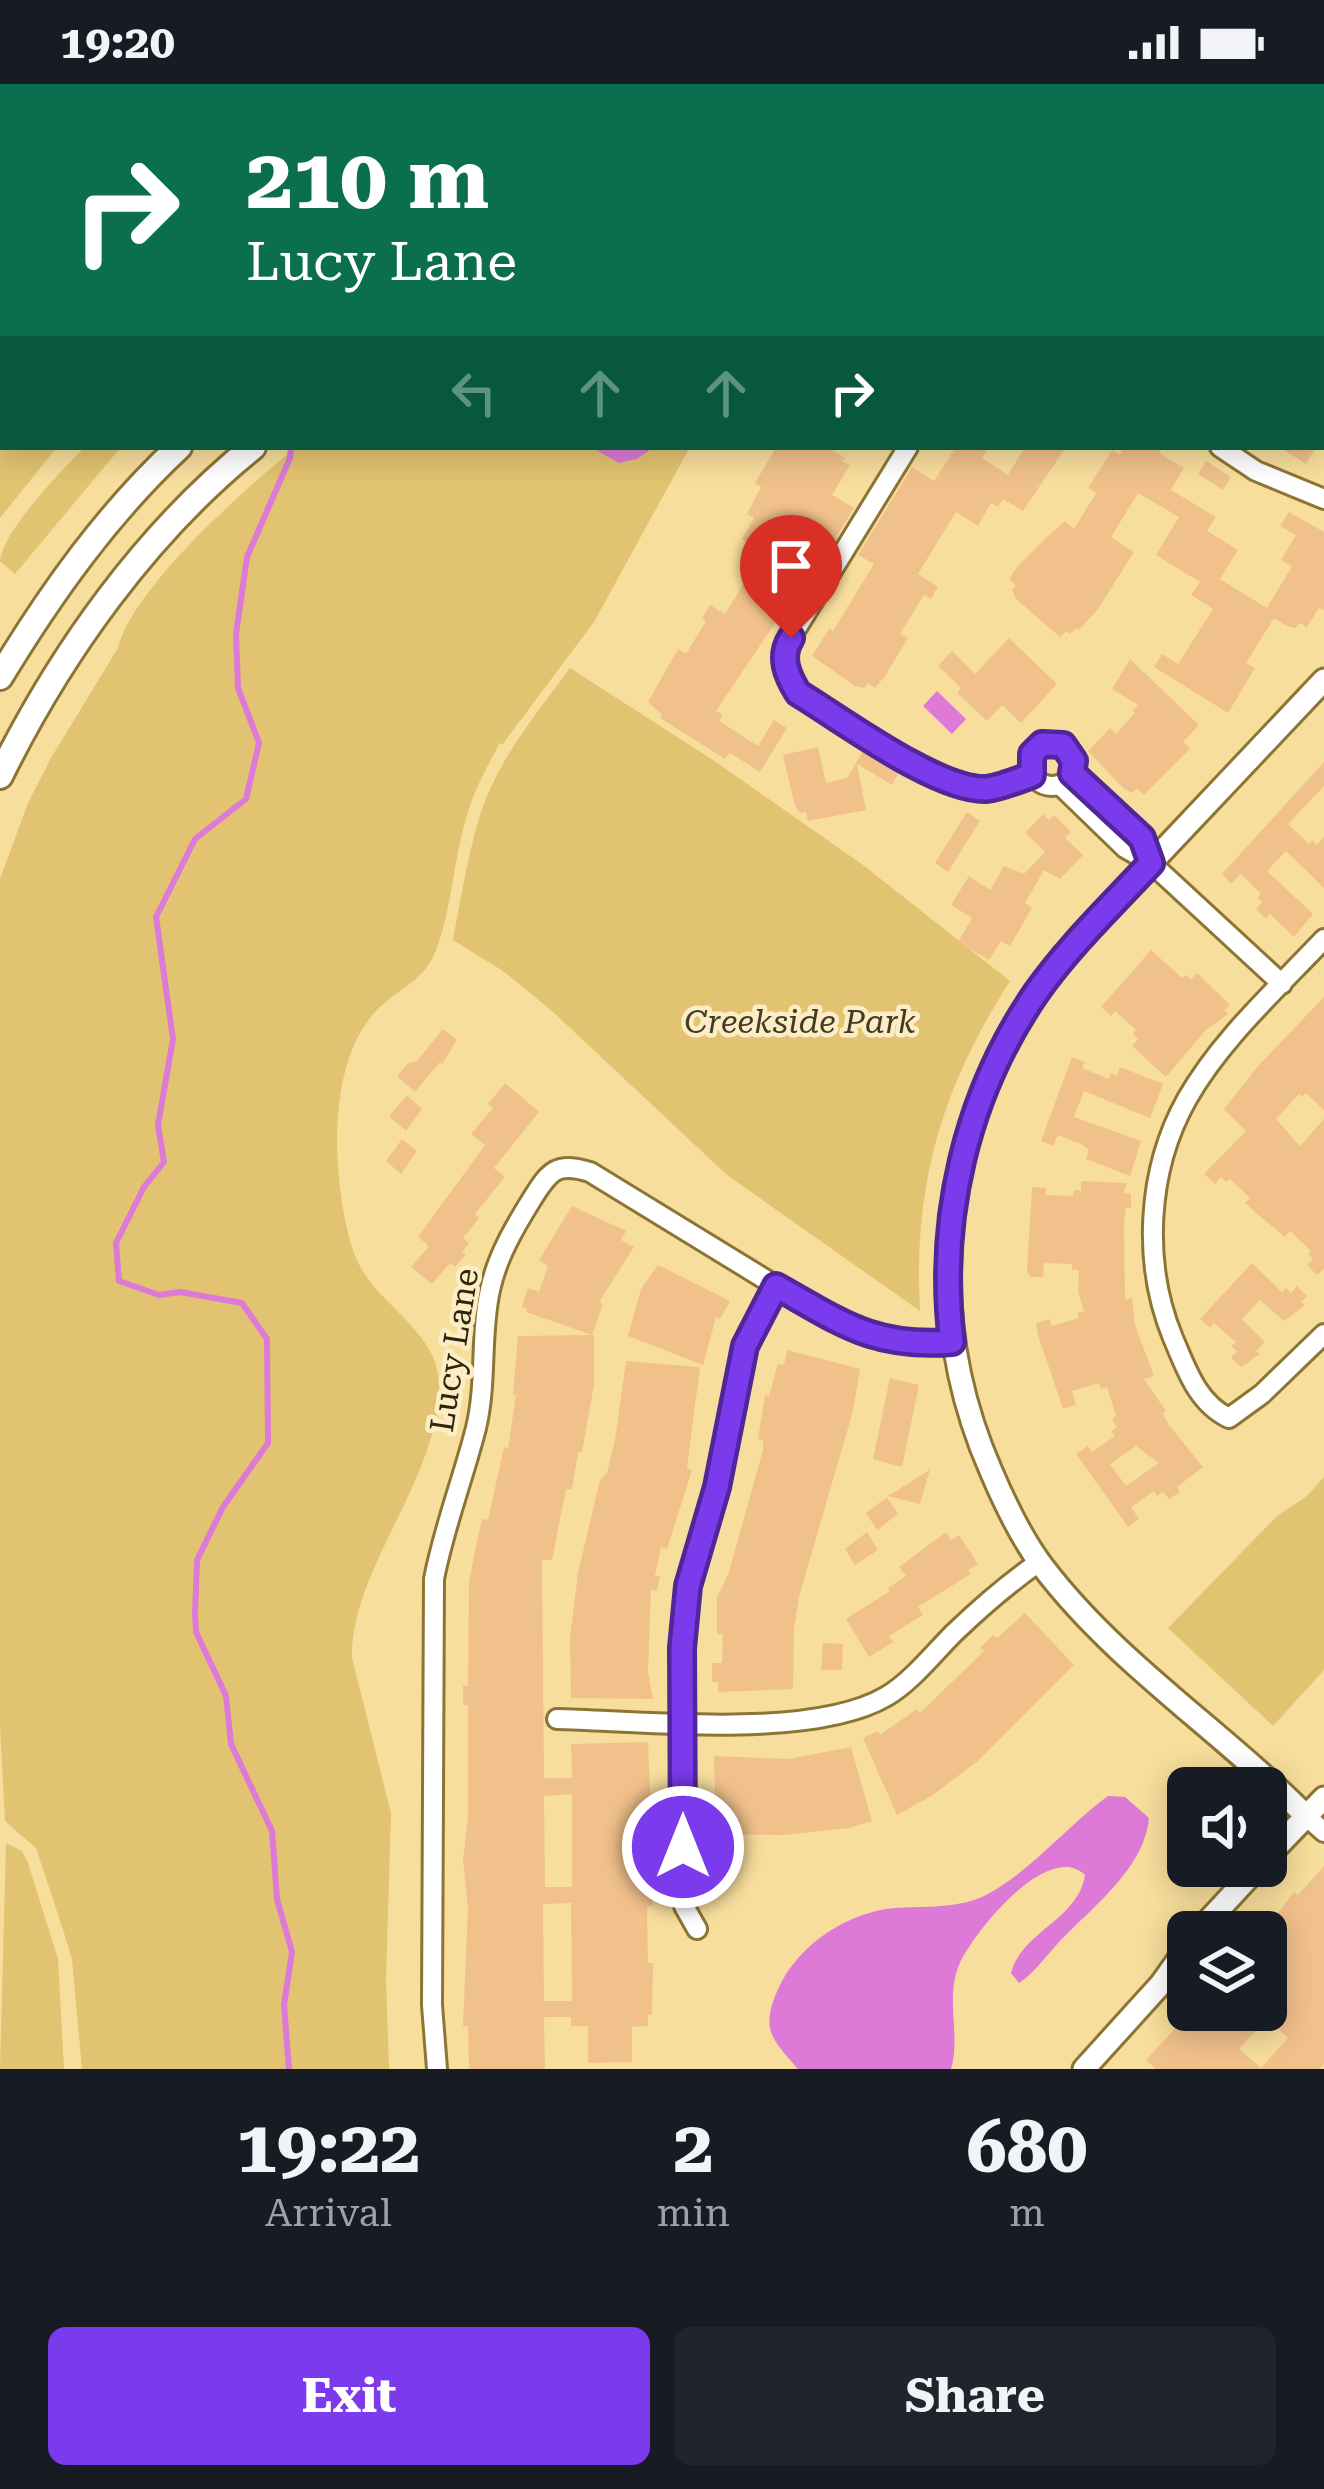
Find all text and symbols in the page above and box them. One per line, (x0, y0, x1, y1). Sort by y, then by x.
text: 19:20 (60, 16, 175, 69)
text: 210 m (246, 130, 489, 228)
icon: right (48, 132, 204, 288)
text: Lucy Lane (246, 230, 517, 293)
icon: left (441, 360, 507, 426)
icon: ahead (567, 360, 633, 426)
icon: ahead (693, 360, 759, 426)
icon: right (819, 360, 885, 426)
pin (740, 515, 842, 638)
icon: arrive (758, 533, 824, 599)
park label: Creekside Park (684, 1002, 916, 1041)
street label: Lucy Lane (422, 1265, 486, 1435)
map controls (1167, 1767, 1287, 2031)
button: sound (1167, 1767, 1287, 1887)
position arrow (620, 1784, 746, 1910)
button: layers (1167, 1911, 1287, 2031)
text: 19:22 (237, 2105, 420, 2190)
text: 2 (673, 2105, 714, 2190)
text: 680 (967, 2105, 1087, 2190)
text: Arrival (265, 2190, 392, 2236)
text: min (657, 2190, 730, 2236)
text: m (1009, 2190, 1045, 2236)
button: Exit (48, 2327, 650, 2465)
button: Share (674, 2327, 1276, 2465)

